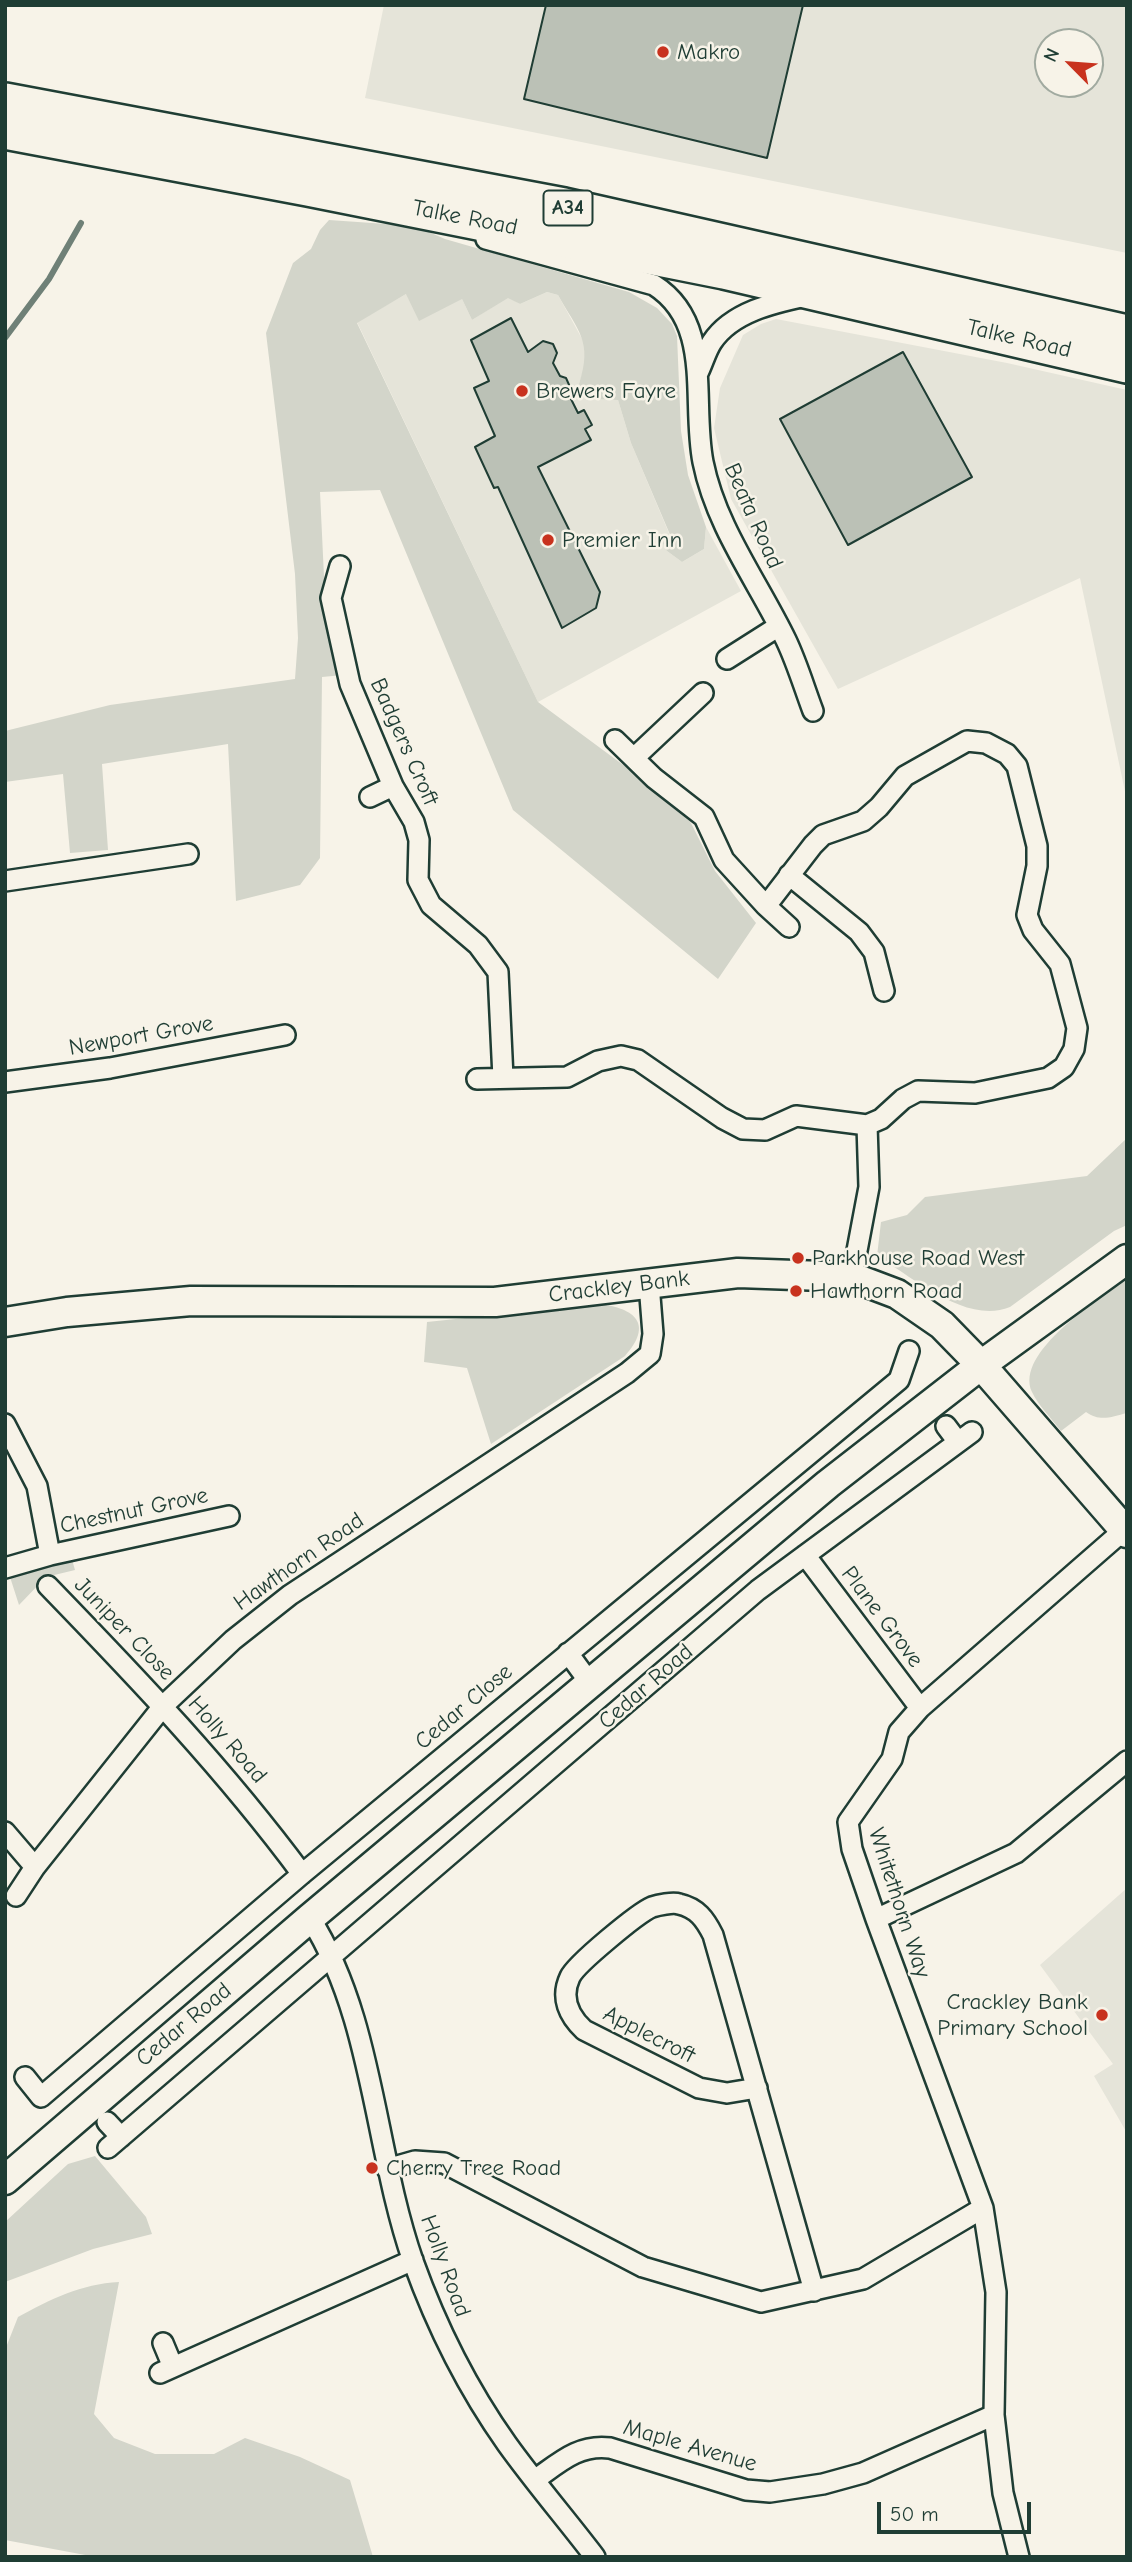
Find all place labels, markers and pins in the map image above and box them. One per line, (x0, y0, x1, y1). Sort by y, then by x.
place label: Makro (677, 38, 740, 66)
marker: Makro (655, 44, 671, 60)
place label: Brewers Fayre (536, 377, 676, 405)
marker: Brewers Fayre (514, 383, 530, 399)
place label: Premier Inn (562, 526, 682, 554)
marker: Premier Inn (540, 532, 556, 548)
place label: Parkhouse Road West (812, 1244, 1024, 1272)
marker: Parkhouse Road West (790, 1250, 806, 1266)
place label: Hawthorn Road (810, 1277, 963, 1305)
marker: Hawthorn Road (788, 1283, 804, 1299)
place label: Crackley Bank Primary School (937, 1988, 1088, 2042)
marker: Crackley Bank Primary School (1094, 2007, 1110, 2023)
place label: Cherry Tree Road (386, 2154, 561, 2182)
marker: Cherry Tree Road (364, 2160, 380, 2176)

